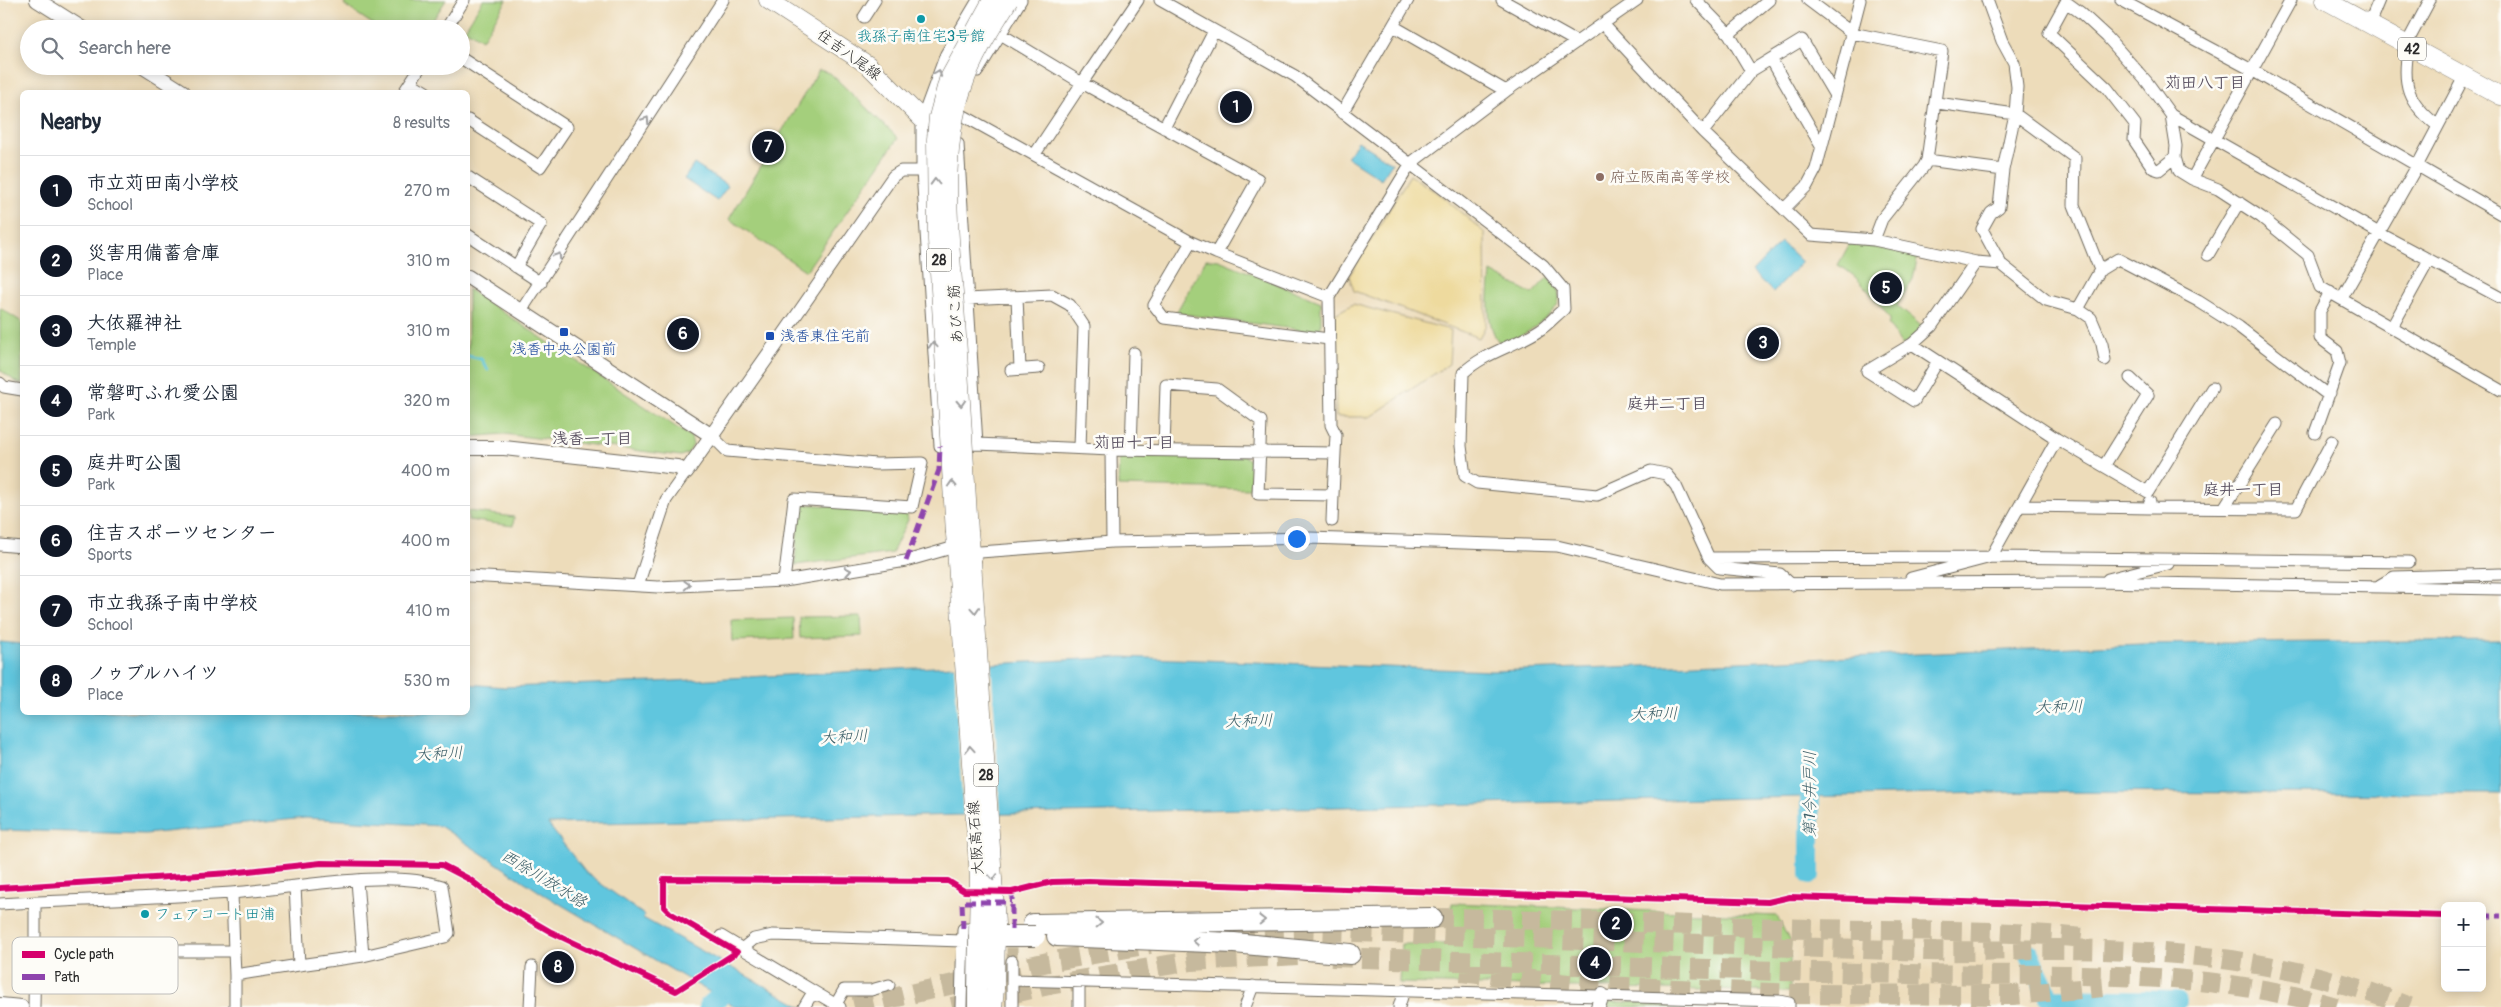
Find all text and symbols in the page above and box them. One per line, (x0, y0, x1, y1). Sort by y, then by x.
marker: 我孫子南住宅3号館 (915, 13, 927, 25)
search box (20, 20, 470, 75)
street label: 住吉八尾線 (813, 25, 885, 85)
place label: 我孫子南住宅3号館 (857, 27, 985, 46)
icon: search (38, 34, 66, 62)
text: Search here (78, 36, 171, 60)
road number: 42 (2398, 38, 2426, 61)
one-way arrow (932, 69, 942, 77)
district label: 苅田八丁目 (2165, 73, 2245, 93)
pin: 1 (1220, 88, 1252, 126)
text: Nearby (40, 109, 101, 136)
text: 8 results (393, 113, 450, 133)
one-way arrow (639, 116, 649, 125)
pin: 7 (752, 128, 784, 166)
place label: 府立阪南高等学校 (1610, 168, 1730, 187)
text: 市立苅田南小学校 (87, 171, 239, 195)
marker: 府立阪南高等学校 (1594, 171, 1606, 183)
one-way arrow (930, 178, 941, 186)
text: 1 (53, 181, 59, 201)
text: 270 m (404, 181, 450, 201)
text: School (87, 195, 133, 215)
text: 災害用備蓄倉庫 (87, 241, 220, 265)
road number: 28 (926, 248, 952, 272)
text: 2 (52, 251, 60, 271)
text: 310 m (406, 251, 450, 271)
one-way arrow (551, 253, 561, 262)
text: Place (87, 265, 123, 285)
pin: 5 (1870, 269, 1902, 307)
street label: あびこ筋 (944, 283, 968, 345)
text: 大依羅神社 (87, 311, 182, 335)
pin: 6 (667, 315, 699, 353)
text: 3 (52, 321, 60, 341)
text: 310 m (406, 321, 450, 341)
pin: 3 (1747, 324, 1779, 362)
marker: 浅香中央公園前 (558, 326, 570, 338)
place label: 浅香東住宅前 (780, 327, 870, 346)
marker: 浅香東住宅前 (764, 330, 776, 342)
text: Temple (87, 335, 136, 355)
place label: 浅香中央公園前 (511, 340, 617, 359)
one-way arrow (928, 340, 939, 348)
text: 常磐町ふれ愛公園 (87, 381, 239, 405)
text: 4 (51, 391, 61, 411)
text: 320 m (404, 391, 450, 411)
district label: 庭井二丁目 (1627, 394, 1707, 414)
one-way arrow (956, 399, 967, 407)
text: Park (87, 405, 115, 425)
district label: 浅香一丁目 (552, 429, 632, 449)
district label: 苅田十丁目 (1094, 433, 1174, 453)
text: 庭井町公園 (87, 451, 182, 475)
text: 5 (52, 461, 60, 481)
text: 400 m (401, 461, 450, 481)
text: Park (87, 475, 115, 495)
one-way arrow (947, 480, 958, 488)
district label: 庭井一丁目 (2203, 480, 2283, 500)
text: 住吉スポーツセンター (87, 521, 277, 545)
your location (1284, 526, 1310, 552)
text: 6 (51, 531, 61, 551)
text: 400 m (401, 531, 450, 551)
text: Sports (87, 545, 132, 565)
one-way arrow (844, 566, 853, 576)
one-way arrow (683, 580, 691, 591)
text: 市立我孫子南中学校 (87, 591, 258, 615)
text: 7 (52, 601, 60, 621)
text: 410 m (406, 601, 450, 621)
one-way arrow (969, 606, 980, 614)
text: School (87, 615, 133, 635)
text: ノゥブルハイツ (87, 661, 219, 685)
text: 8 (52, 671, 60, 691)
text: 530 m (404, 671, 450, 691)
text: Place (87, 685, 123, 705)
water label: 大和川 (2035, 697, 2083, 717)
water label: 大和川 (1630, 704, 1678, 724)
water label: 大和川 (1225, 711, 1273, 731)
water label: 大和川 (820, 726, 868, 748)
water label: 大和川 (415, 743, 463, 765)
one-way arrow (964, 745, 975, 753)
water label: 第1今井戸川 (1800, 751, 1820, 837)
road number: 28 (974, 764, 998, 786)
street label: 大阪高石線 (964, 800, 988, 876)
water label: 西除川放水路 (498, 846, 591, 913)
one-way arrow (987, 873, 998, 881)
map controls (2441, 902, 2486, 992)
button: + (2441, 902, 2486, 947)
place label: フェアコート田浦 (155, 905, 275, 924)
pin: 2 (1600, 905, 1632, 943)
marker: フェアコート田浦 (139, 908, 151, 920)
one-way arrow (1258, 914, 1266, 925)
one-way arrow (1096, 917, 1104, 928)
one-way arrow (1192, 936, 1200, 947)
legend (12, 937, 178, 994)
pin: 4 (1579, 944, 1611, 982)
text: Cycle path (54, 946, 114, 963)
button: − (2441, 947, 2486, 992)
pin: 8 (542, 948, 574, 986)
text: Path (54, 969, 79, 986)

